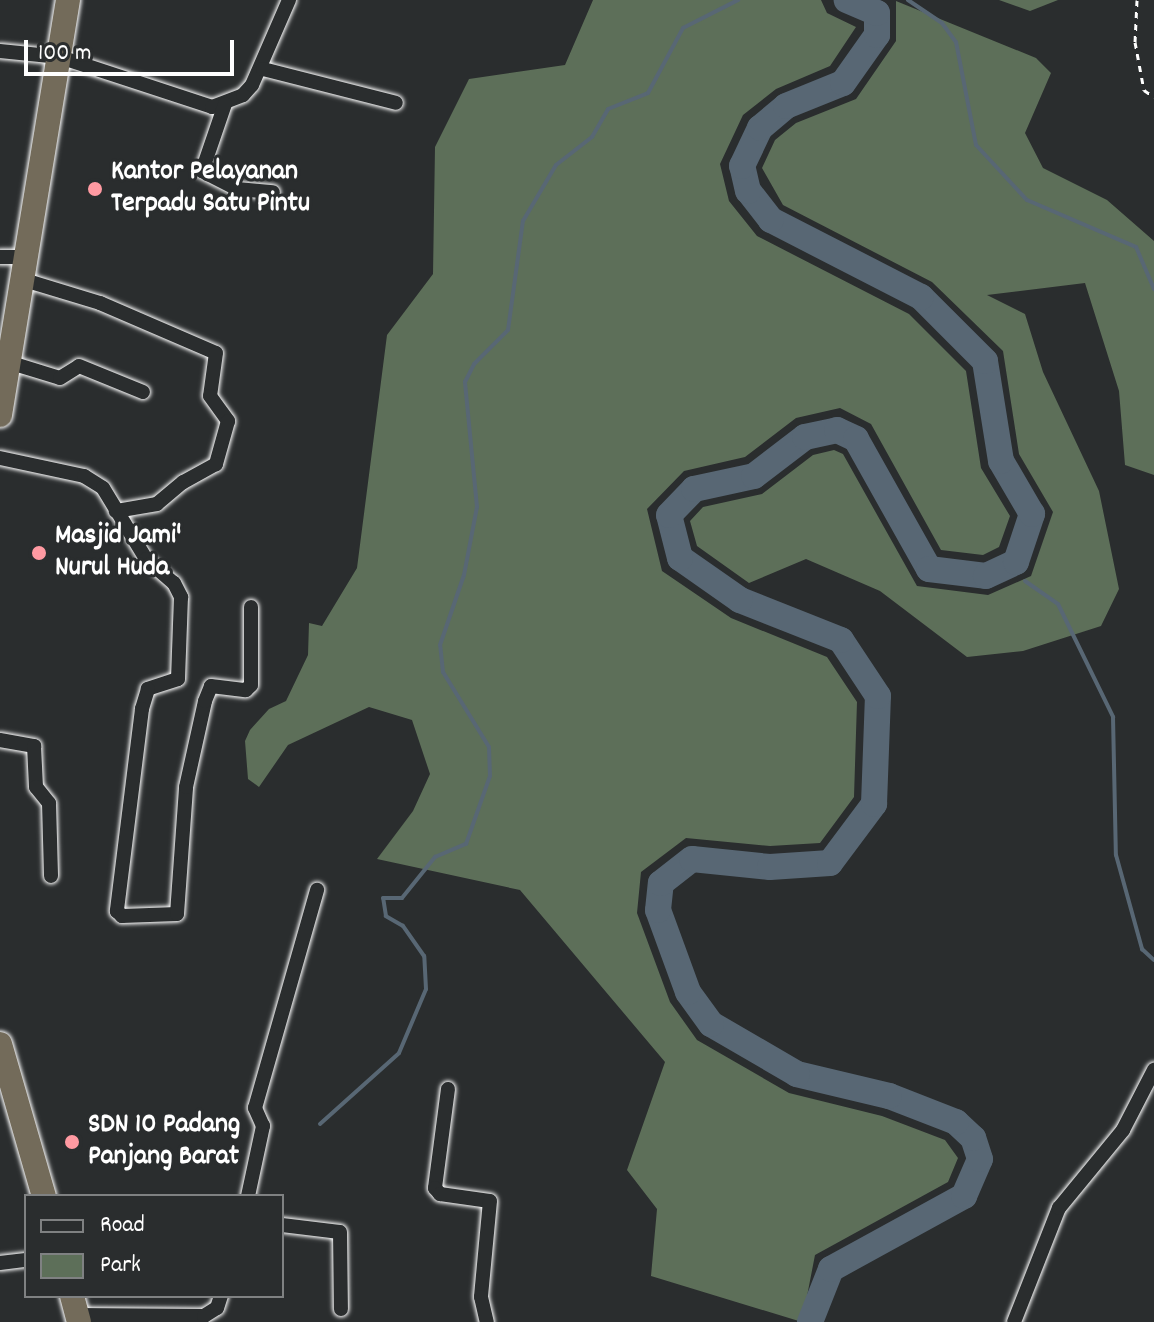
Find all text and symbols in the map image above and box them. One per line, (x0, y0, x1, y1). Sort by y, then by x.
scale bar (28, 24, 238, 74)
text: 100 m (38, 37, 91, 71)
place label: Kantor Pelayanan Terpadu Satu Pintu (111, 156, 310, 222)
marker: Kantor Pelayanan Terpadu Satu Pintu (86, 180, 104, 198)
place label: Masjid Jami' Nurul Huda (55, 520, 182, 586)
marker: Masjid Jami' Nurul Huda (30, 544, 48, 562)
place label: SDN 10 Padang Panjang Barat (88, 1109, 240, 1175)
marker: SDN 10 Padang Panjang Barat (63, 1133, 81, 1151)
legend (24, 1194, 284, 1298)
text: Road (100, 1209, 145, 1243)
text: Park (100, 1249, 141, 1283)

